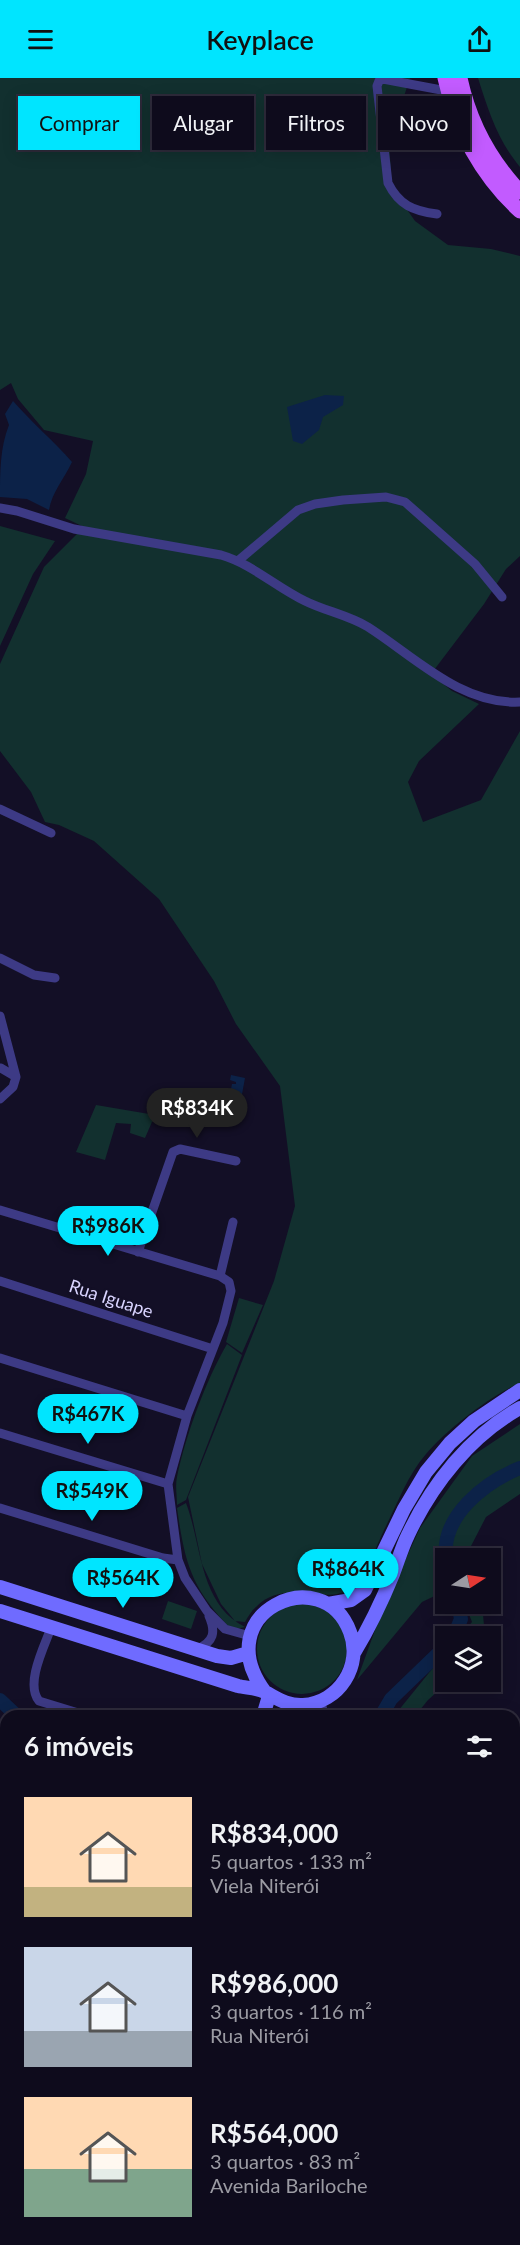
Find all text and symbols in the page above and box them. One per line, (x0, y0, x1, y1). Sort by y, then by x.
icon: menu (24, 23, 57, 56)
text: Keyplace (206, 23, 314, 56)
icon: share (463, 23, 496, 56)
chip: Comprar (18, 96, 140, 150)
chip: Alugar (152, 96, 254, 150)
chip: Filtros (266, 96, 366, 150)
chip: Novo (378, 96, 470, 150)
pin: R$834K (148, 1088, 246, 1139)
text: R$834K (161, 1095, 233, 1119)
pin: R$986K (59, 1206, 157, 1257)
text: R$986K (72, 1213, 144, 1237)
street label: Rua Iguape (66, 1274, 156, 1322)
pin: R$467K (39, 1394, 137, 1445)
text: R$467K (52, 1401, 124, 1425)
pin: R$549K (43, 1471, 141, 1522)
text: R$549K (56, 1478, 128, 1502)
north arrow (435, 1548, 501, 1614)
map controls (435, 1548, 501, 1692)
pin: R$864K (299, 1549, 397, 1600)
text: R$864K (312, 1556, 384, 1580)
pin: R$564K (74, 1558, 172, 1609)
text: R$564K (87, 1565, 159, 1589)
button: layers (435, 1626, 501, 1692)
text: 6 imóveis (24, 1730, 134, 1762)
icon: filters (463, 1730, 496, 1763)
text: R$834,000 (210, 1817, 338, 1849)
icon: home (72, 1821, 144, 1893)
text: 5 quartos · 133 m² (210, 1849, 372, 1873)
text: Viela Niterói (210, 1873, 319, 1897)
text: R$986,000 (210, 1967, 338, 1999)
icon: home (72, 1971, 144, 2043)
text: 3 quartos · 116 m² (210, 1999, 372, 2023)
text: Rua Niterói (210, 2023, 309, 2047)
text: R$564,000 (210, 2117, 338, 2149)
icon: home (72, 2121, 144, 2193)
text: 3 quartos · 83 m² (210, 2149, 360, 2173)
text: Avenida Bariloche (210, 2173, 368, 2197)

